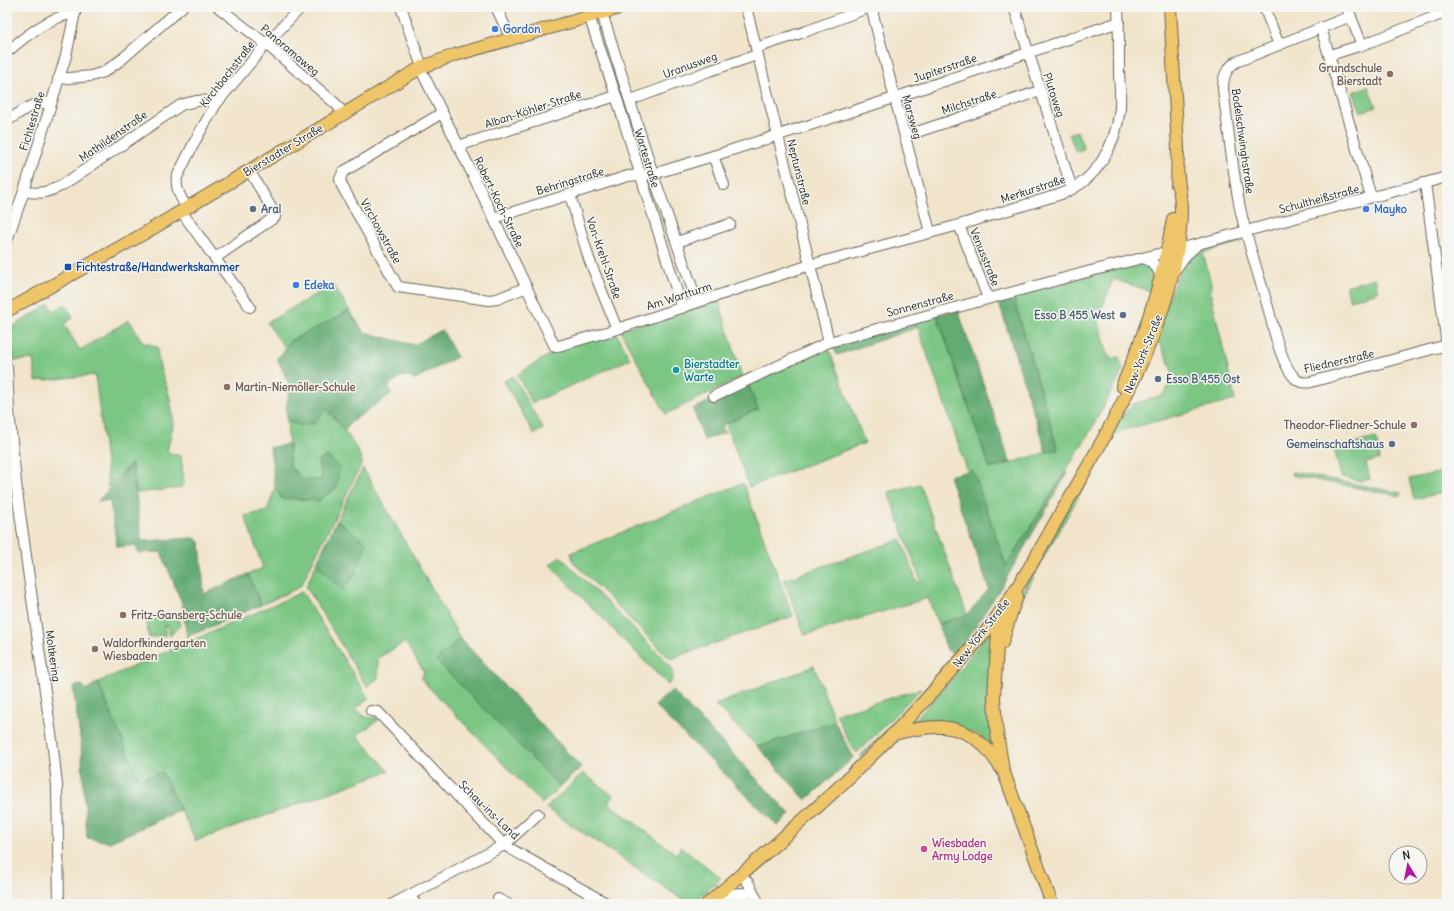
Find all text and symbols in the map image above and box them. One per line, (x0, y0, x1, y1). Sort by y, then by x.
street label: Panoramaweg (258, 21, 322, 79)
place label: Gordon (503, 22, 541, 36)
marker: Gordon (490, 24, 500, 34)
street label: Kirchbachstraße (197, 38, 258, 110)
street label: Uranusweg (661, 49, 719, 81)
street label: Jupiterstraße (912, 51, 979, 85)
place label: Grundschule Bierstadt (1319, 61, 1382, 88)
marker: Grundschule Bierstadt (1385, 69, 1395, 79)
street label: Plutoweg (1040, 71, 1068, 119)
street label: Alban-Köhler-Straße (483, 87, 583, 131)
street label: Milchstraße (940, 87, 998, 117)
street label: Bodelschwinghstraße (1229, 87, 1257, 195)
street label: Fichtestraße (16, 90, 48, 152)
street label: Marsweg (899, 93, 925, 141)
street label: Mathildenstraße (76, 107, 150, 165)
street label: Bierstadter Straße (241, 121, 325, 179)
street label: Wartestraße (631, 127, 663, 189)
street label: Neptunstraße (784, 138, 814, 206)
street label: Robert-Koch-Straße (471, 154, 527, 250)
street label: Behringstraße (534, 164, 606, 198)
street label: Merkurstraße (999, 172, 1067, 206)
street label: Schultheißstraße (1277, 182, 1361, 216)
street label: Virchowstraße (357, 196, 405, 266)
place label: Aral (261, 202, 281, 216)
place label: Mayko (1374, 202, 1407, 217)
marker: Aral (248, 204, 258, 214)
marker: Mayko (1361, 204, 1371, 214)
street label: Von-Krehl-Straße (583, 215, 625, 301)
street label: Venusstraße (967, 226, 1003, 288)
place label: Fichtestraße/Handwerkskammer (76, 260, 240, 274)
marker: Fichtestraße/Handwerkskammer (63, 262, 73, 272)
place label: Edeka (304, 278, 335, 292)
street label: Am Wartturm (645, 279, 714, 313)
marker: Edeka (291, 280, 301, 290)
street label: Sonnenstraße (885, 288, 955, 320)
place label: Esso B 455 West (1034, 308, 1115, 322)
marker: Esso B 455 West (1118, 310, 1128, 320)
street label: New-York-Straße (1121, 312, 1165, 396)
street label: Fliednerstraße (1303, 346, 1376, 376)
place label: Bierstadter Warte (684, 357, 740, 384)
marker: Bierstadter Warte (671, 365, 681, 375)
place label: Esso B 455 Ost (1166, 372, 1240, 386)
marker: Esso B 455 Ost (1153, 374, 1163, 384)
place label: Martin-Niemöller-Schule (235, 380, 356, 394)
marker: Martin-Niemöller-Schule (222, 382, 232, 392)
place label: Theodor-Fliedner-Schule (1284, 418, 1406, 432)
marker: Theodor-Fliedner-Schule (1409, 420, 1419, 430)
place label: Gemeinschaftshaus (1286, 437, 1384, 451)
marker: Gemeinschaftshaus (1387, 439, 1397, 449)
street label: New-York-Straße (950, 595, 1012, 670)
place label: Fritz-Gansberg-Schule (131, 608, 242, 623)
marker: Fritz-Gansberg-Schule (118, 610, 128, 620)
street label: Moltkering (42, 629, 64, 683)
place label: Waldorfkindergarten Wiesbaden (103, 636, 207, 663)
marker: Waldorfkindergarten Wiesbaden (90, 644, 100, 654)
street label: Schau-ins-Land (456, 778, 523, 843)
place label: Wiesbaden Army Lodge (932, 836, 993, 864)
marker: Wiesbaden Army Lodge (919, 844, 929, 854)
north arrow (1388, 845, 1428, 885)
text: N (1401, 848, 1411, 863)

